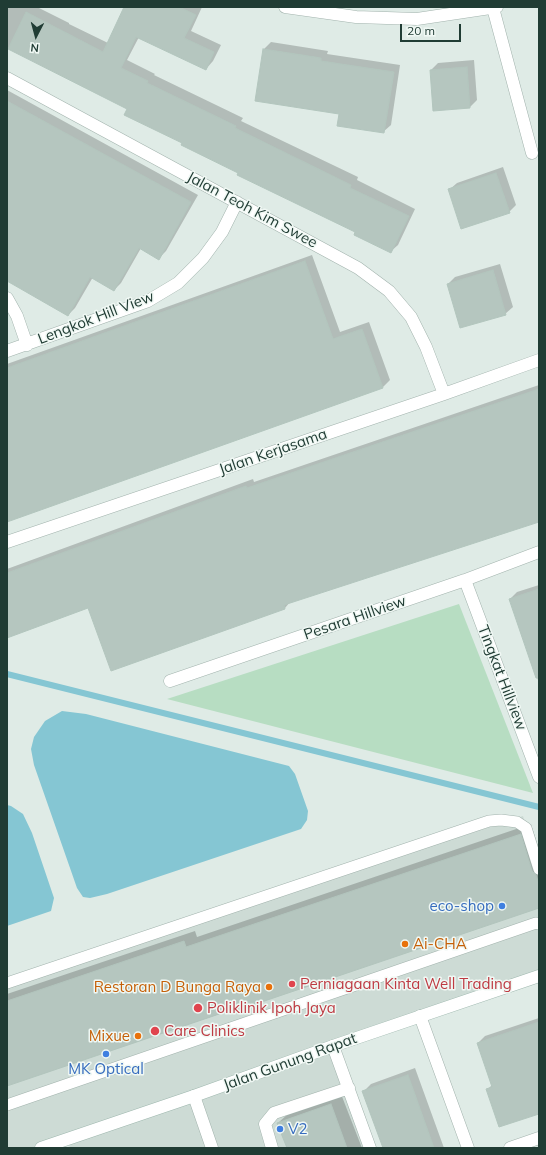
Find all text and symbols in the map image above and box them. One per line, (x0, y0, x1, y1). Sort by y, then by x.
north arrow (16, 16, 56, 56)
scale bar (402, 16, 463, 42)
text: 20 m (407, 23, 435, 38)
text: N (30, 41, 40, 55)
street label: Jalan Teoh Kim Swee (184, 168, 320, 252)
street label: Lengkok Hill View (35, 288, 157, 348)
street label: Jalan Kerjasama (216, 425, 330, 479)
street label: Pesara Hillview (301, 592, 409, 644)
street label: Tingkat Hillview (474, 623, 530, 733)
place label: eco-shop (430, 897, 494, 915)
marker: eco-shop (497, 901, 507, 911)
place label: Ai-CHA (413, 935, 467, 953)
marker: Ai-CHA (400, 939, 410, 949)
place label: Perniagaan Kinta Well Trading (300, 975, 512, 993)
place label: Restoran D Bunga Raya (94, 978, 261, 996)
marker: Perniagaan Kinta Well Trading (287, 979, 297, 989)
marker: Restoran D Bunga Raya (264, 982, 274, 992)
place label: Poliklinik Ipoh Jaya (207, 999, 336, 1017)
marker: Poliklinik Ipoh Jaya (192, 1002, 204, 1014)
place label: Care Clinics (164, 1022, 245, 1040)
marker: Care Clinics (149, 1025, 161, 1037)
place label: Mixue (89, 1027, 130, 1045)
street label: Jalan Gunung Rapat (221, 1029, 359, 1095)
marker: Mixue (133, 1031, 143, 1041)
marker: MK Optical (101, 1049, 111, 1059)
place label: MK Optical (68, 1060, 144, 1078)
place label: V2 (288, 1120, 307, 1138)
marker: V2 (275, 1124, 285, 1134)

